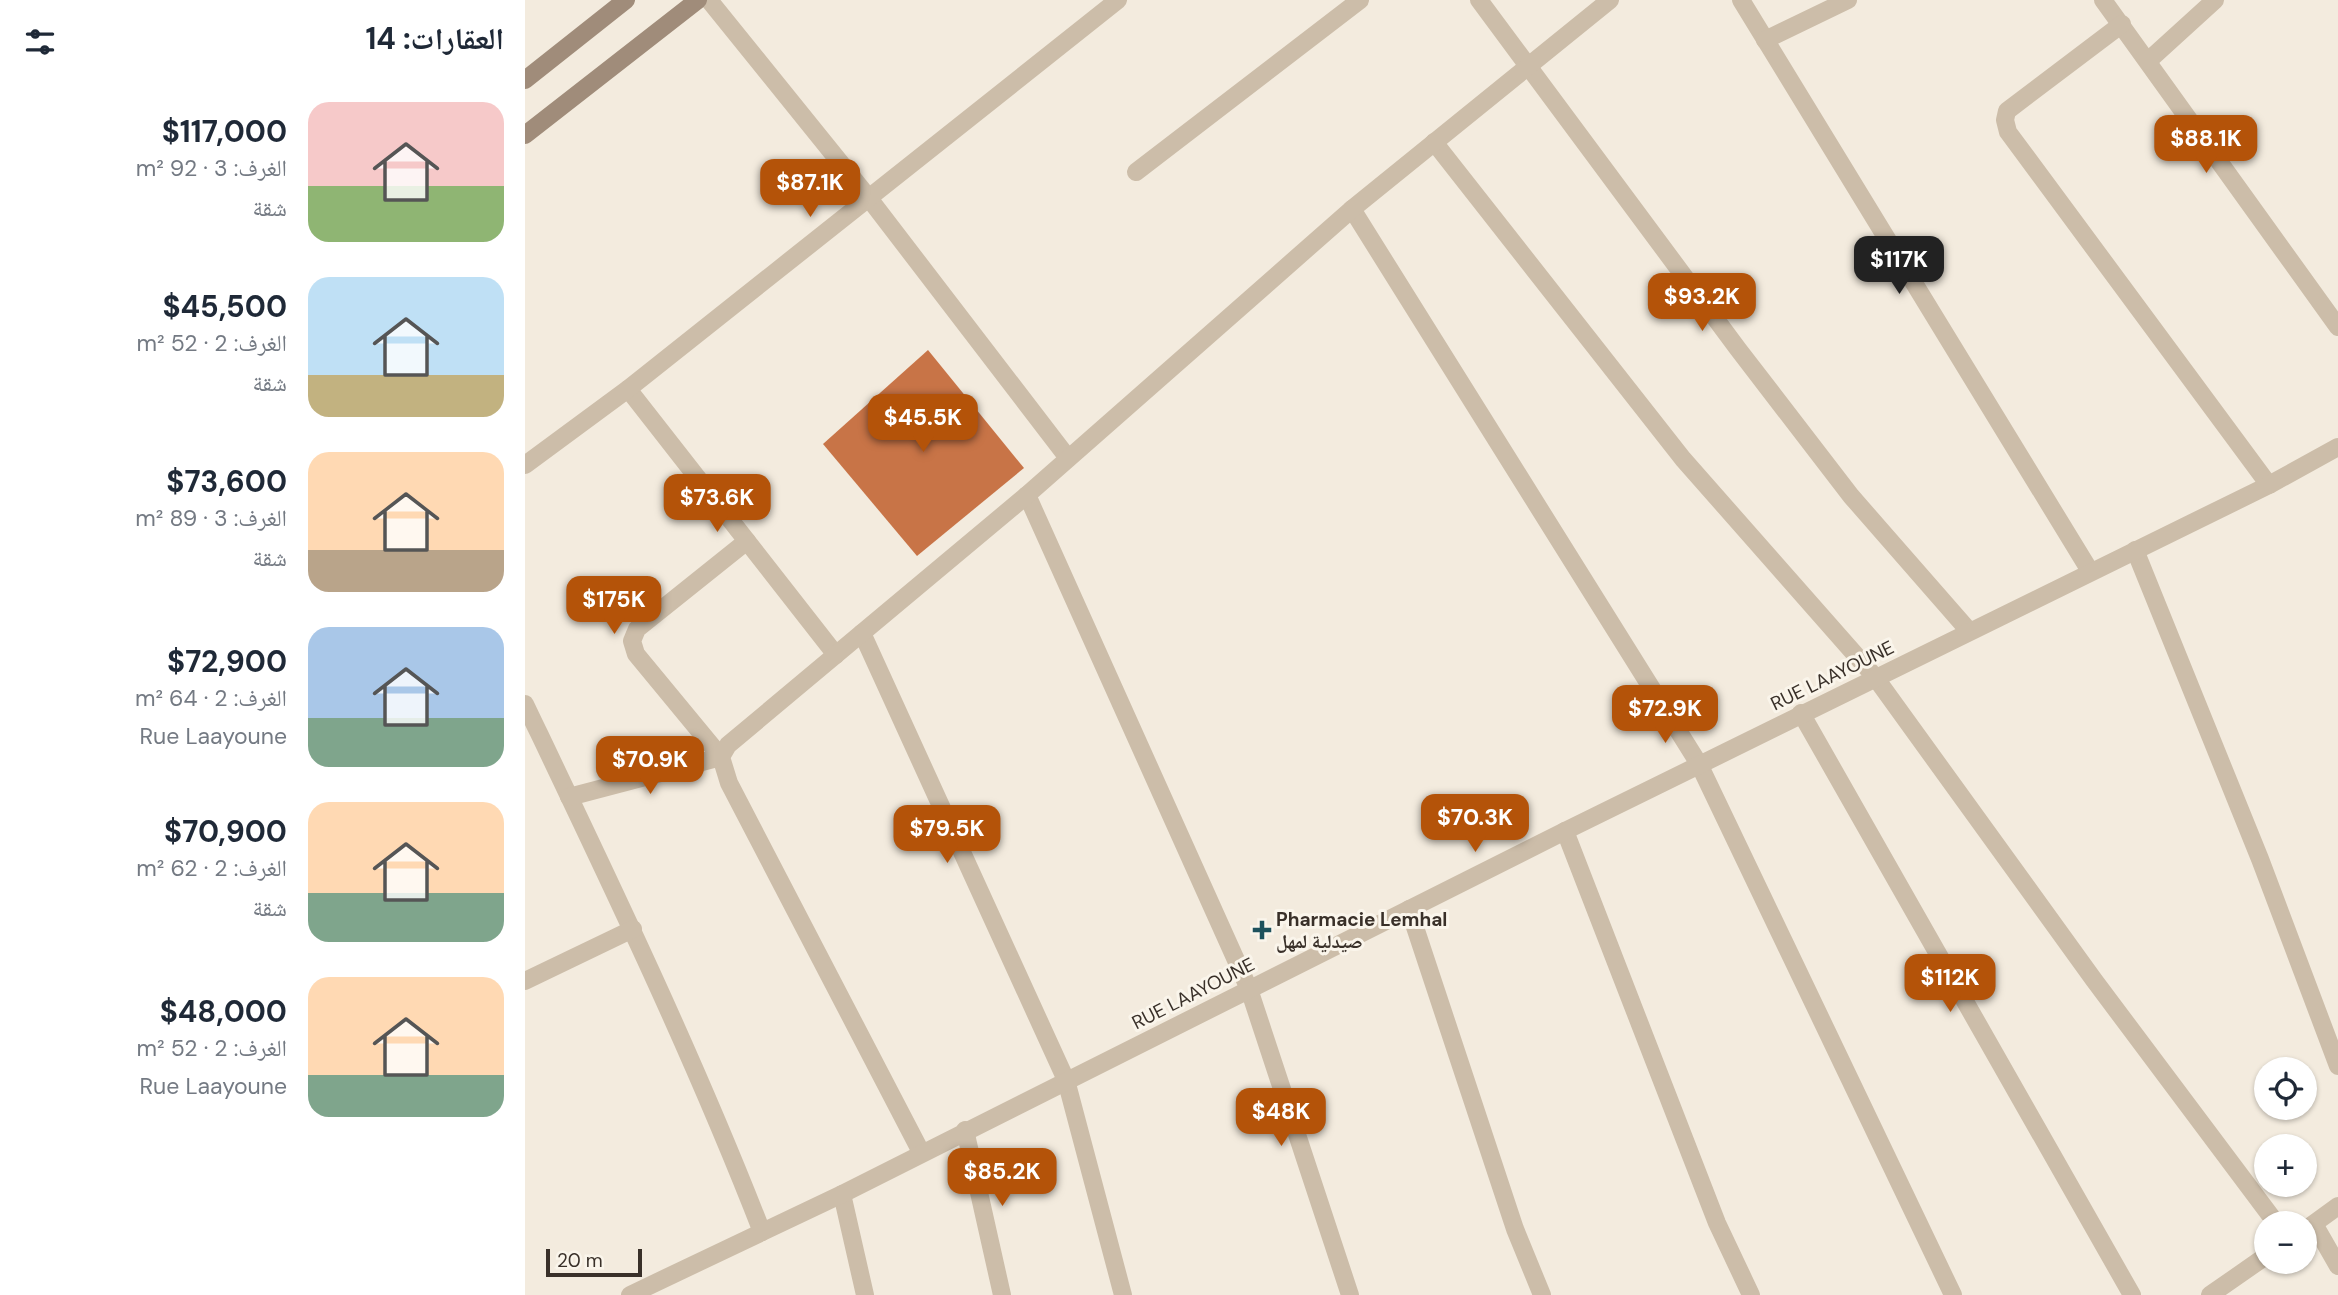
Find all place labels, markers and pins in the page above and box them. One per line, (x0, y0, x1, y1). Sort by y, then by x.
pin: $88.1K (2149, 116, 2263, 175)
pin: $87.1K (753, 160, 867, 219)
pin: $117K (1850, 236, 1948, 296)
pin: $93.2K (1645, 274, 1759, 333)
pin: $45.5K (866, 394, 980, 454)
pin: $73.6K (660, 475, 774, 534)
pin: $175K (565, 576, 663, 636)
pin: $72.9K (1608, 686, 1722, 745)
pin: $70.9K (593, 736, 707, 796)
pin: $70.3K (1418, 794, 1532, 854)
pin: $79.5K (890, 806, 1004, 865)
place label: Pharmacie Lemhal صيدلية لمهل (1276, 907, 1447, 954)
marker: Pharmacie Lemhal صيدلية لمهل (1254, 922, 1270, 938)
pin: $112K (1901, 954, 1999, 1014)
pin: $48K (1240, 1088, 1322, 1148)
pin: $85.2K (945, 1148, 1059, 1208)

